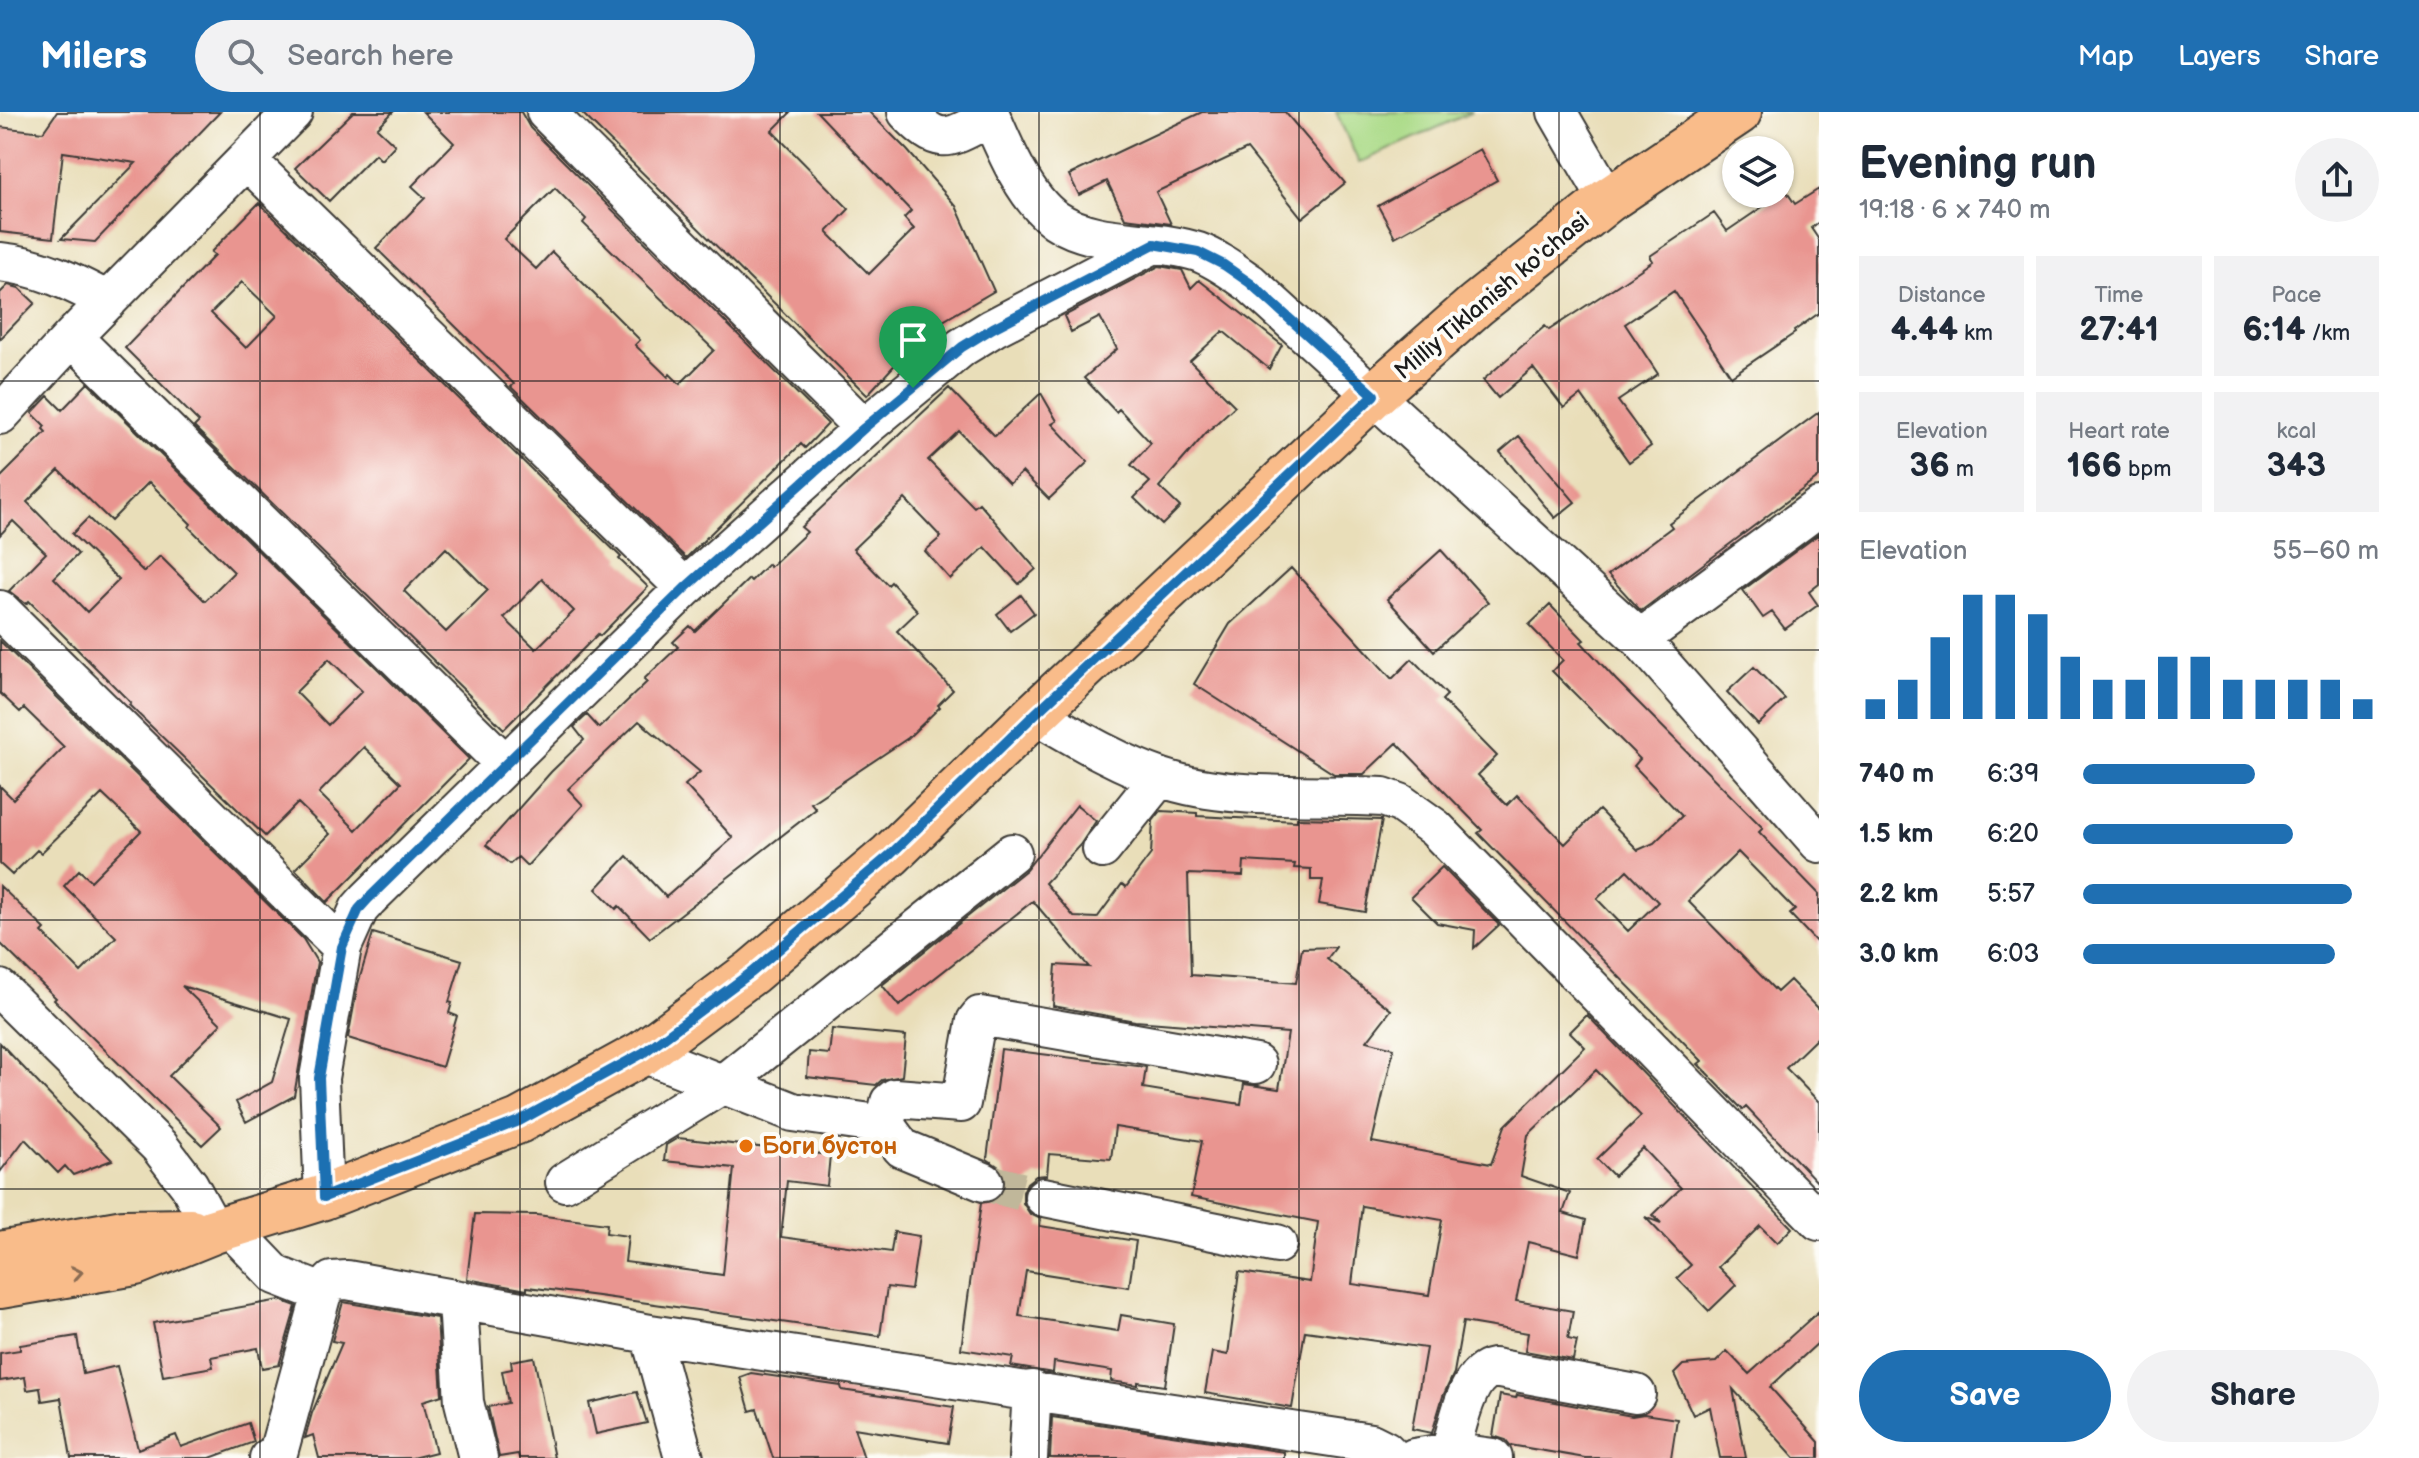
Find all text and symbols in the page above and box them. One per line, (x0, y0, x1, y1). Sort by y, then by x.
search box (195, 20, 755, 92)
text: Milers (40, 34, 147, 79)
icon: search (223, 34, 267, 78)
text: Search here (287, 38, 454, 74)
text: Map (2078, 40, 2134, 73)
text: Layers (2178, 40, 2261, 73)
text: Share (2305, 40, 2379, 73)
map controls (1722, 136, 1794, 208)
button: layers (1722, 136, 1794, 208)
text: Evening run (1859, 138, 2096, 191)
button: share (2295, 138, 2379, 222)
text: 19:18 · 6 × 740 m (1859, 195, 2050, 226)
street label: Milliy Tiklanish ko'chasi (1389, 206, 1595, 386)
text: Distance (1898, 282, 1986, 309)
text: Time (2095, 282, 2143, 309)
text: Pace (2271, 282, 2321, 309)
pin (879, 306, 947, 388)
text: 4.44 (1890, 309, 1958, 350)
text: 27:41 (2079, 309, 2159, 350)
text: 6:14 (2242, 309, 2305, 350)
icon: arrive (891, 318, 935, 362)
text: km (1958, 320, 1993, 347)
text: /km (2305, 320, 2350, 347)
text: Elevation (1896, 418, 1988, 445)
text: Heart rate (2068, 418, 2170, 445)
text: kcal (2277, 418, 2316, 445)
text: 36 (1909, 445, 1950, 486)
text: 166 (2067, 445, 2122, 486)
text: 343 (2266, 445, 2326, 486)
text: m (1950, 456, 1974, 483)
text: bpm (2122, 456, 2171, 483)
text: Elevation (1859, 536, 1967, 567)
text: 55–60 m (2272, 536, 2379, 567)
text: 740 m (1859, 759, 1934, 790)
text: 6:39 (1987, 759, 2039, 790)
text: 1.5 km (1859, 819, 1934, 850)
text: 6:20 (1987, 819, 2039, 850)
text: 2.2 km (1859, 879, 1939, 910)
text: 5:57 (1987, 879, 2035, 910)
text: 3.0 km (1859, 939, 1939, 970)
text: 6:03 (1987, 939, 2039, 970)
place label: Боги бустон (762, 1132, 897, 1161)
marker: Боги бустон (737, 1137, 755, 1155)
one-way arrow (70, 1265, 84, 1282)
button: Save (1859, 1350, 2111, 1442)
button: Share (2127, 1350, 2379, 1442)

